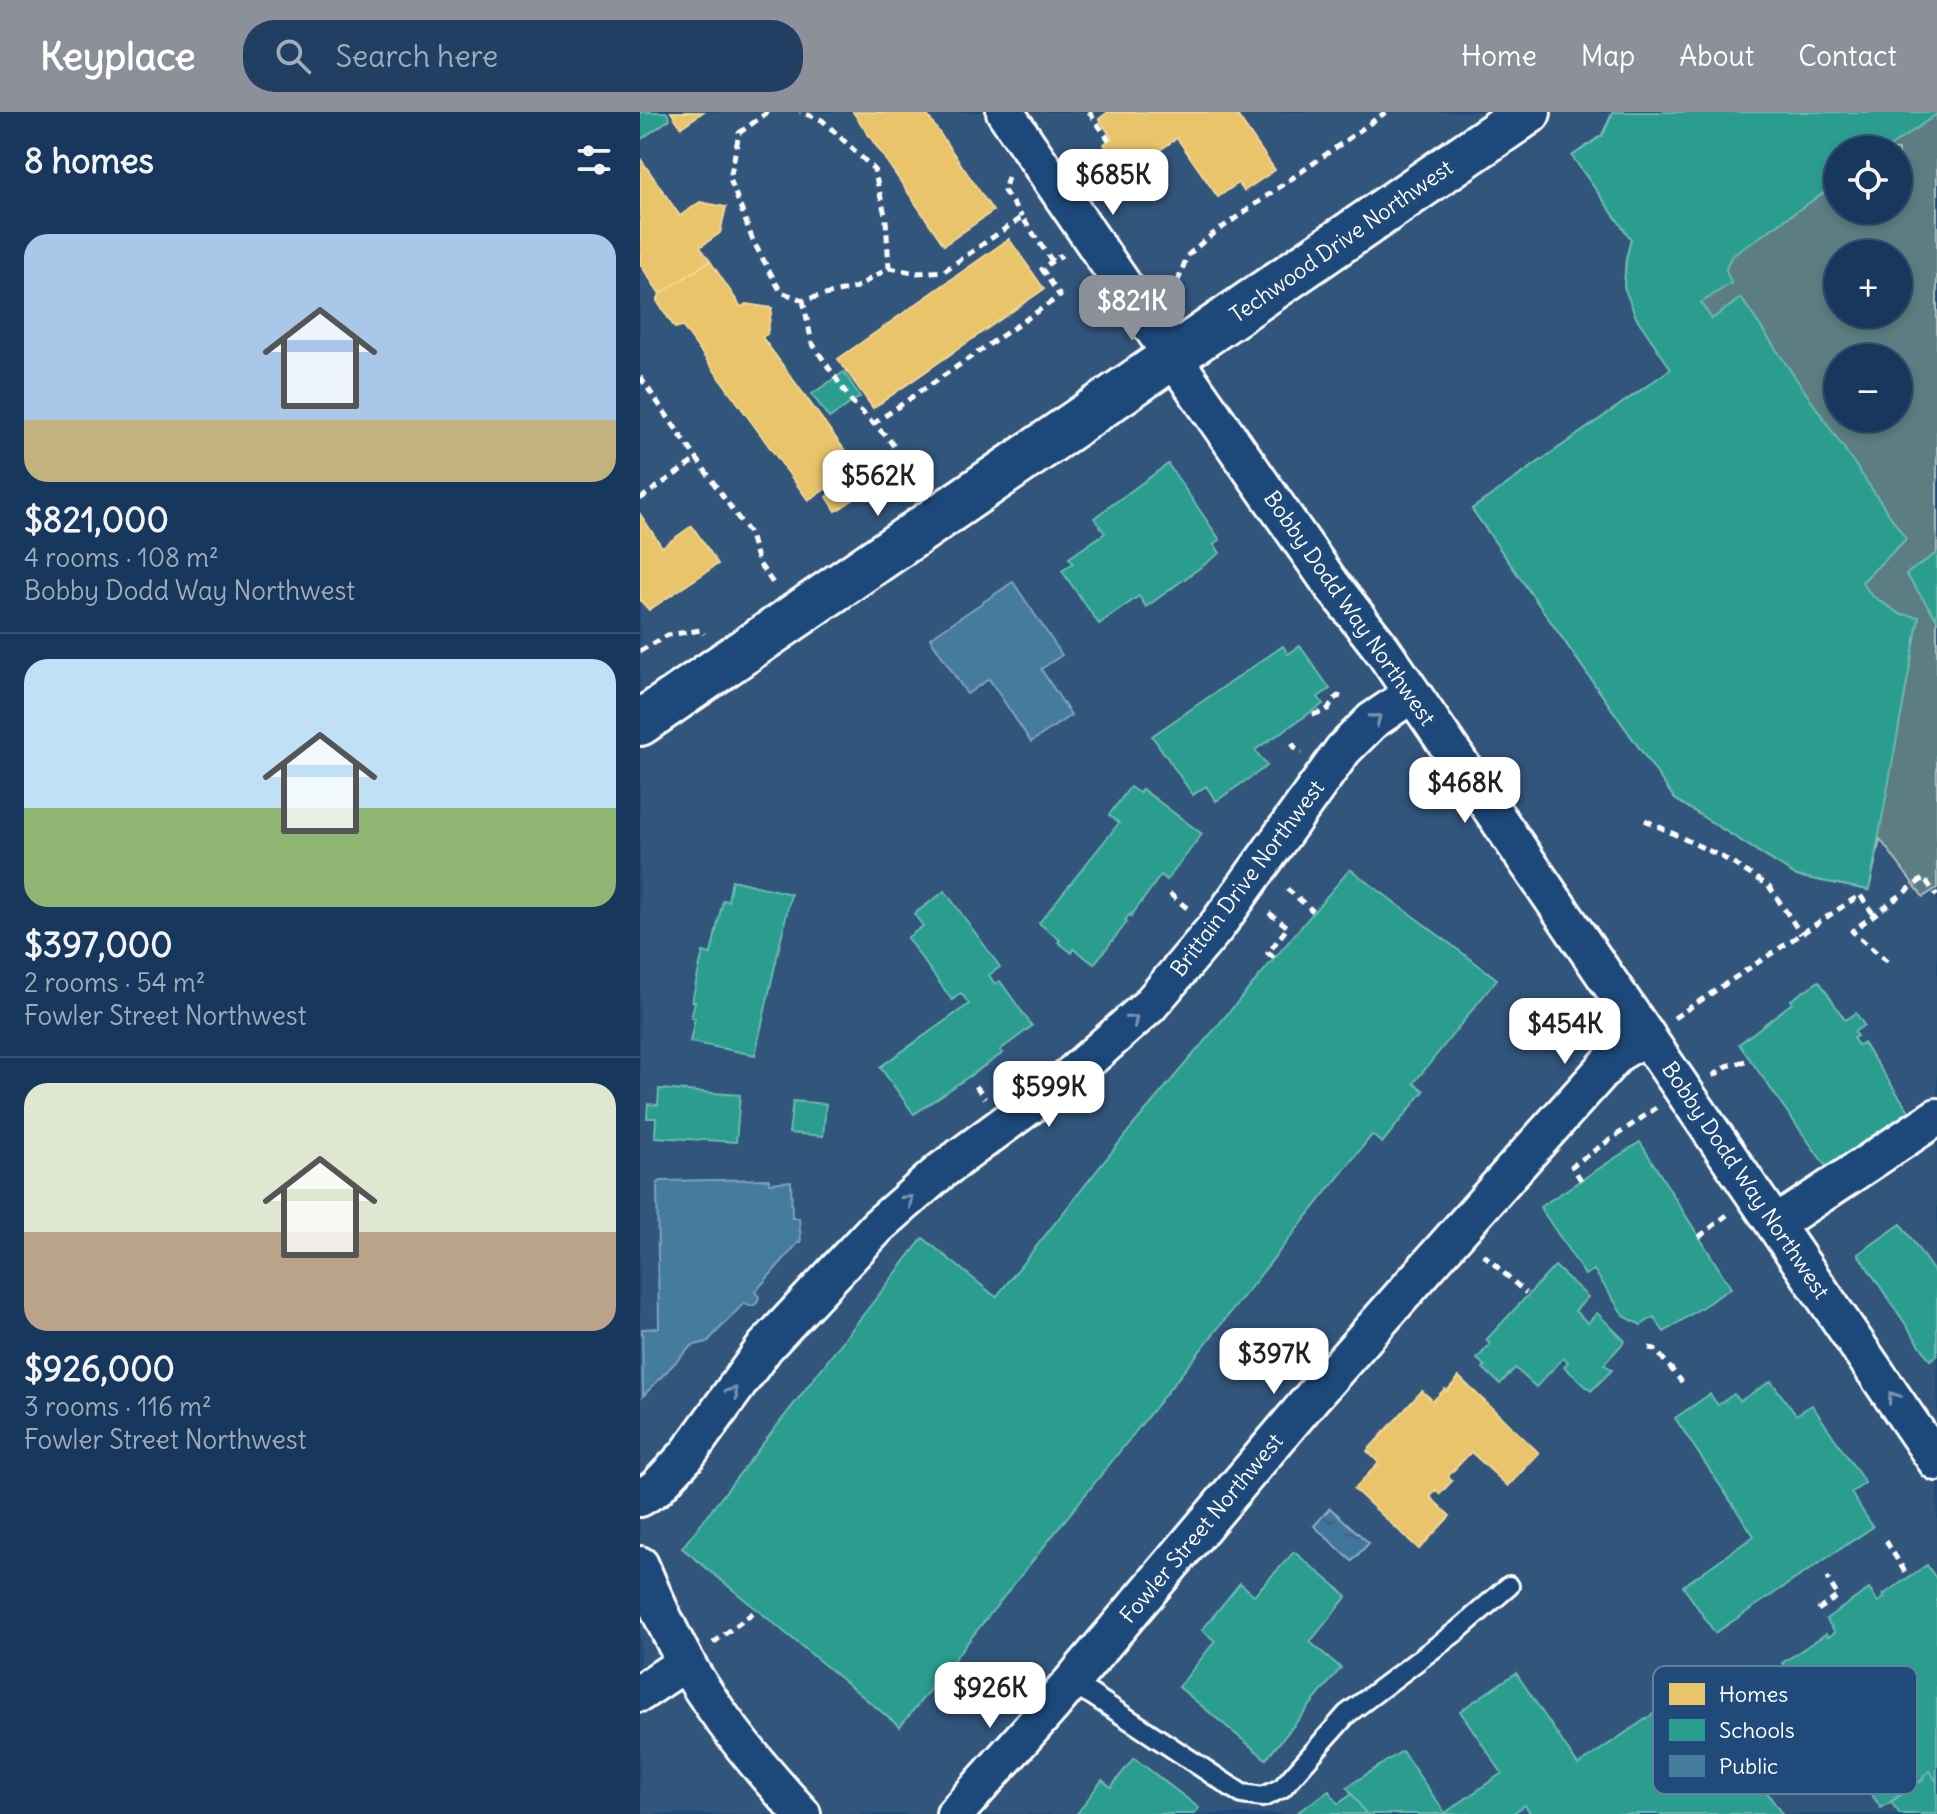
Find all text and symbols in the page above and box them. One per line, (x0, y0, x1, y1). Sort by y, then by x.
search box (243, 20, 803, 92)
text: Keyplace (40, 33, 195, 80)
icon: search (271, 34, 315, 78)
text: Search here (335, 37, 498, 75)
text: Home (1461, 38, 1537, 74)
text: Map (1581, 38, 1635, 74)
text: About (1679, 38, 1754, 74)
text: Contact (1798, 38, 1897, 74)
map controls (1824, 136, 1912, 432)
button: locate (1824, 136, 1912, 224)
icon: filters (572, 138, 616, 182)
text: 8 homes (24, 139, 154, 182)
pin: $685K (1057, 149, 1169, 217)
street label: Techwood Drive Northwest (1224, 153, 1458, 329)
text: $685K (1075, 158, 1151, 191)
button: + (1824, 240, 1912, 328)
pin: $821K (1076, 275, 1188, 343)
text: $821K (1097, 284, 1167, 317)
icon: home (248, 286, 392, 430)
button: − (1824, 344, 1912, 432)
pin: $562K (822, 450, 934, 518)
text: $562K (841, 459, 915, 492)
street label: Bobby Dodd Way Northwest (1258, 485, 1442, 731)
text: $821,000 (24, 498, 169, 541)
text: 4 rooms · 108 m² (24, 541, 219, 574)
text: Bobby Dodd Way Northwest (24, 574, 355, 607)
icon: home (248, 711, 392, 855)
one-way arrow (1366, 715, 1381, 729)
pin: $468K (1409, 757, 1521, 825)
text: $468K (1427, 766, 1503, 799)
street label: Brittain Drive Northwest (1164, 774, 1330, 982)
text: $397,000 (24, 923, 173, 966)
text: 2 rooms · 54 m² (24, 966, 206, 999)
pin: $454K (1509, 998, 1621, 1066)
text: Fowler Street Northwest (24, 999, 306, 1032)
text: $454K (1527, 1007, 1603, 1040)
one-way arrow (1123, 1016, 1138, 1030)
street label: Bobby Dodd Way Northwest (1656, 1056, 1836, 1304)
pin: $599K (993, 1061, 1105, 1129)
text: $599K (1011, 1070, 1087, 1103)
icon: home (248, 1135, 392, 1279)
one-way arrow (898, 1195, 913, 1210)
pin: $397K (1218, 1328, 1330, 1396)
text: $397K (1238, 1337, 1310, 1370)
text: $926,000 (24, 1347, 175, 1390)
one-way arrow (723, 1386, 738, 1400)
text: 3 rooms · 116 m² (24, 1390, 212, 1423)
one-way arrow (1888, 1392, 1903, 1406)
text: Fowler Street Northwest (24, 1423, 306, 1456)
street label: Fowler Street Northwest (1113, 1427, 1289, 1629)
pin: $926K (934, 1662, 1046, 1730)
legend (1653, 1666, 1917, 1794)
text: $926K (953, 1671, 1027, 1704)
text: Homes (1719, 1680, 1788, 1708)
text: Schools (1719, 1716, 1795, 1744)
text: Public (1719, 1752, 1778, 1780)

